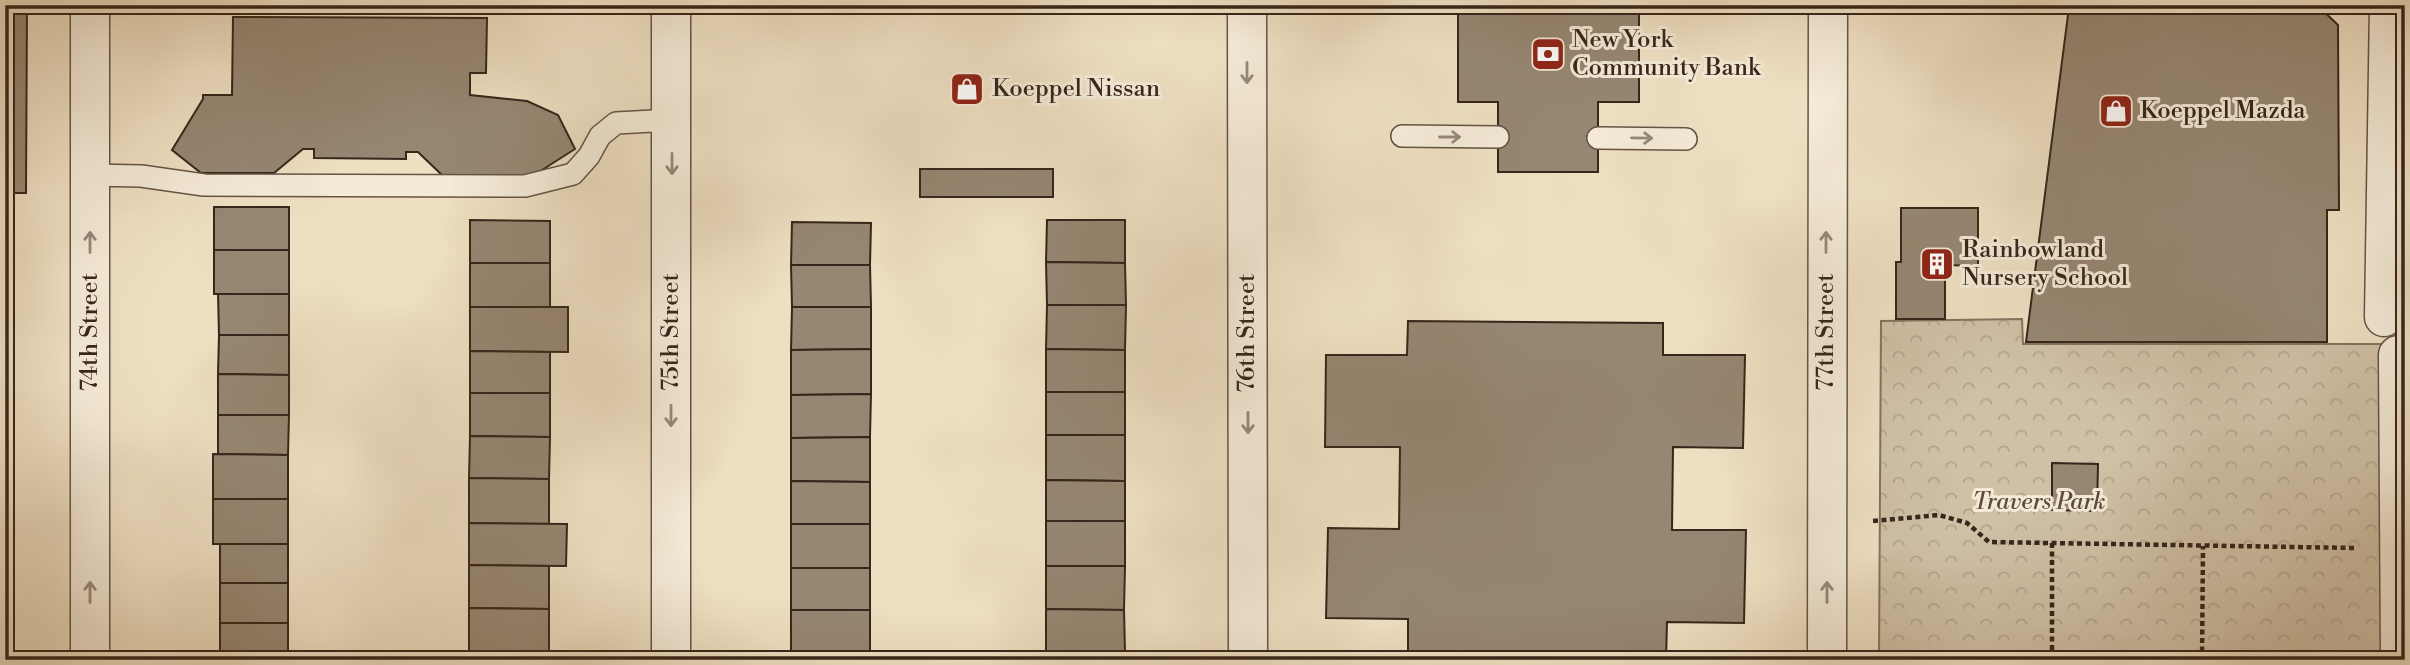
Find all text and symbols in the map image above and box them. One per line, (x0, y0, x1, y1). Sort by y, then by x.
place label: New York Community Bank (1572, 25, 1762, 83)
bank icon: New York Community Bank (1529, 35, 1567, 73)
one-way arrow (1240, 62, 1254, 85)
shop icon: Koeppel Nissan (948, 70, 986, 108)
place label: Koeppel Nissan (992, 74, 1160, 104)
shop icon: Koeppel Mazda (2097, 92, 2135, 130)
place label: Koeppel Mazda (2140, 96, 2306, 126)
one-way arrow (1438, 130, 1461, 144)
one-way arrow (1630, 131, 1653, 145)
one-way arrow (665, 152, 679, 175)
one-way arrow (83, 230, 97, 253)
one-way arrow (1819, 230, 1833, 253)
place label: Rainbowland Nursery School (1962, 235, 2128, 293)
building icon: Rainbowland Nursery School (1918, 245, 1956, 283)
street label: 74th Street (75, 272, 105, 391)
street label: 75th Street (656, 272, 686, 391)
street label: 76th Street (1232, 273, 1262, 393)
street label: 77th Street (1811, 273, 1841, 391)
one-way arrow (664, 404, 678, 427)
one-way arrow (1241, 412, 1255, 435)
park label: Travers Park (1973, 487, 2105, 517)
one-way arrow (83, 580, 97, 603)
one-way arrow (1820, 580, 1834, 603)

